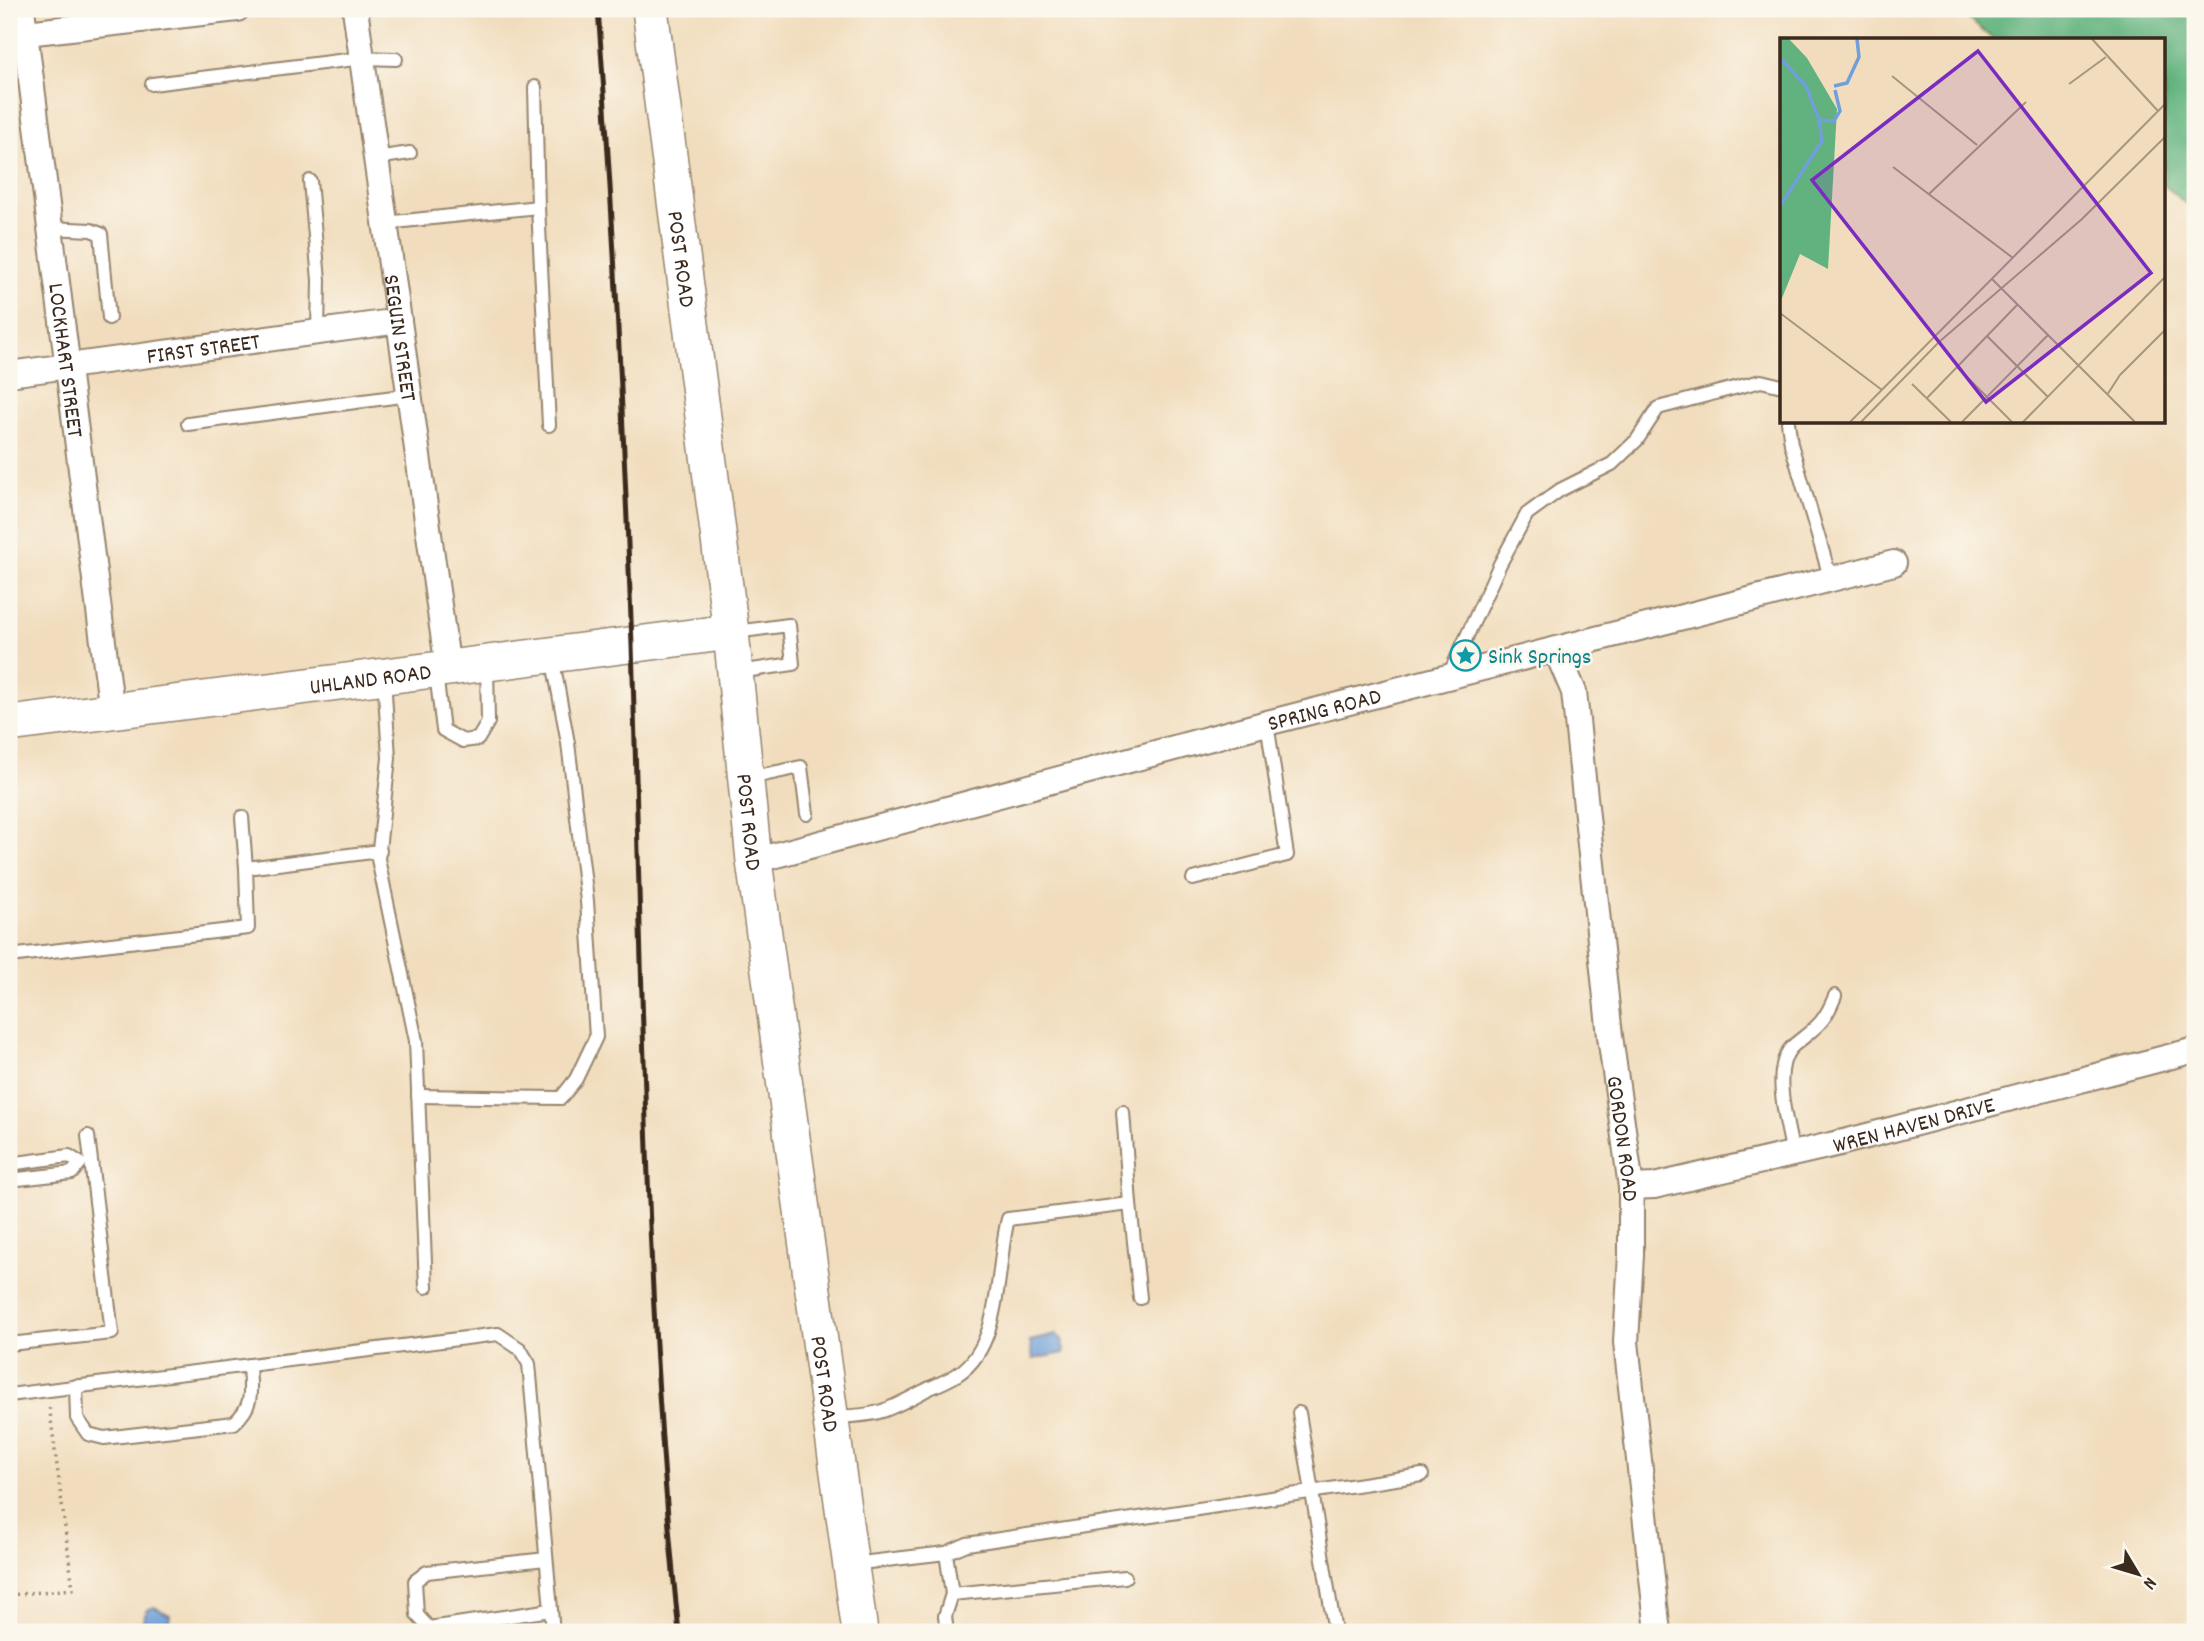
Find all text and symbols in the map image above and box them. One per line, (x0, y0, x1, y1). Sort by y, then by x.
inset map (1780, 38, 2166, 424)
street label: POST ROAD (656, 209, 702, 310)
street label: SEGUIN STREET (373, 273, 423, 404)
street label: LOCKHART STREET (37, 281, 90, 440)
street label: FIRST STREET (145, 327, 262, 375)
place icon: Sink Springs (1448, 638, 1482, 672)
place label: Sink Springs (1488, 642, 1592, 675)
street label: UHLAND ROAD (308, 657, 433, 706)
street label: SPRING ROAD (1264, 681, 1385, 742)
street label: POST ROAD (725, 772, 768, 873)
street label: GORDON ROAD (1596, 1074, 1644, 1201)
street label: WREN HAVEN DRIVE (1830, 1090, 1999, 1164)
street label: POST ROAD (799, 1334, 845, 1435)
north arrow (2102, 1540, 2172, 1610)
text: N (2135, 1570, 2162, 1594)

